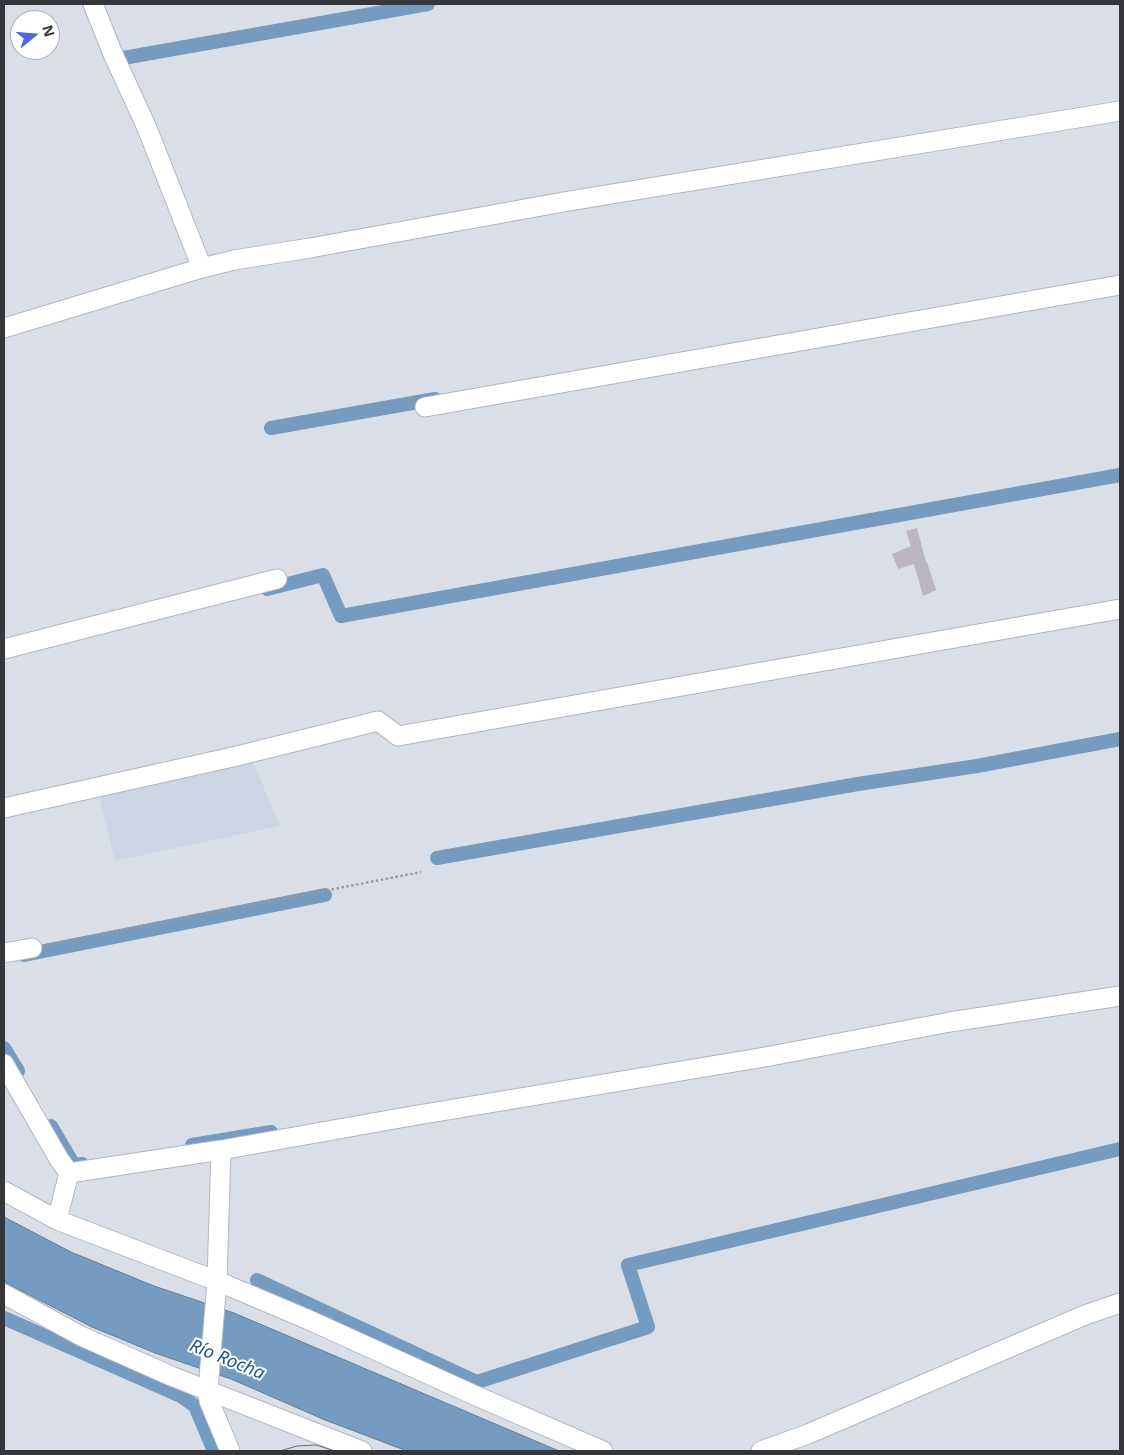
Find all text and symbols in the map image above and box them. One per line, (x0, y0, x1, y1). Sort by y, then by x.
north arrow (10, 10, 60, 60)
text: N (38, 23, 60, 39)
water label: Río Rocha (186, 1335, 268, 1385)

